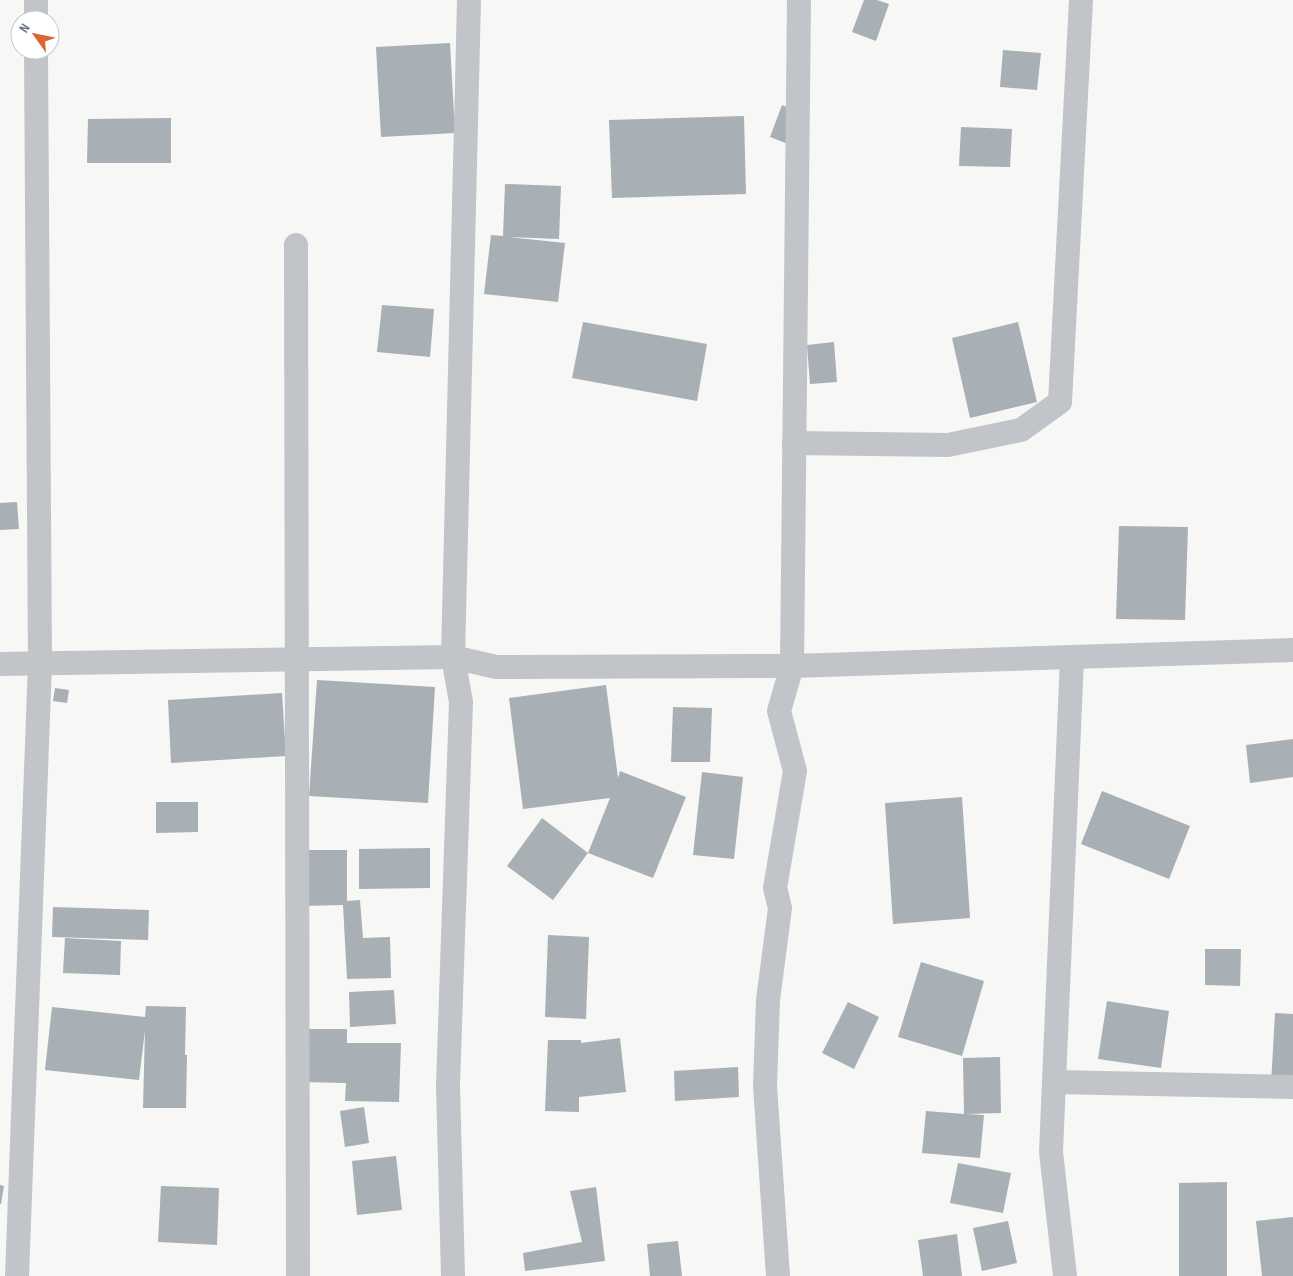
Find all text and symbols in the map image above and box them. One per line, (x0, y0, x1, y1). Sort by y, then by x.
north arrow (10, 10, 60, 60)
text: N (15, 20, 34, 36)

